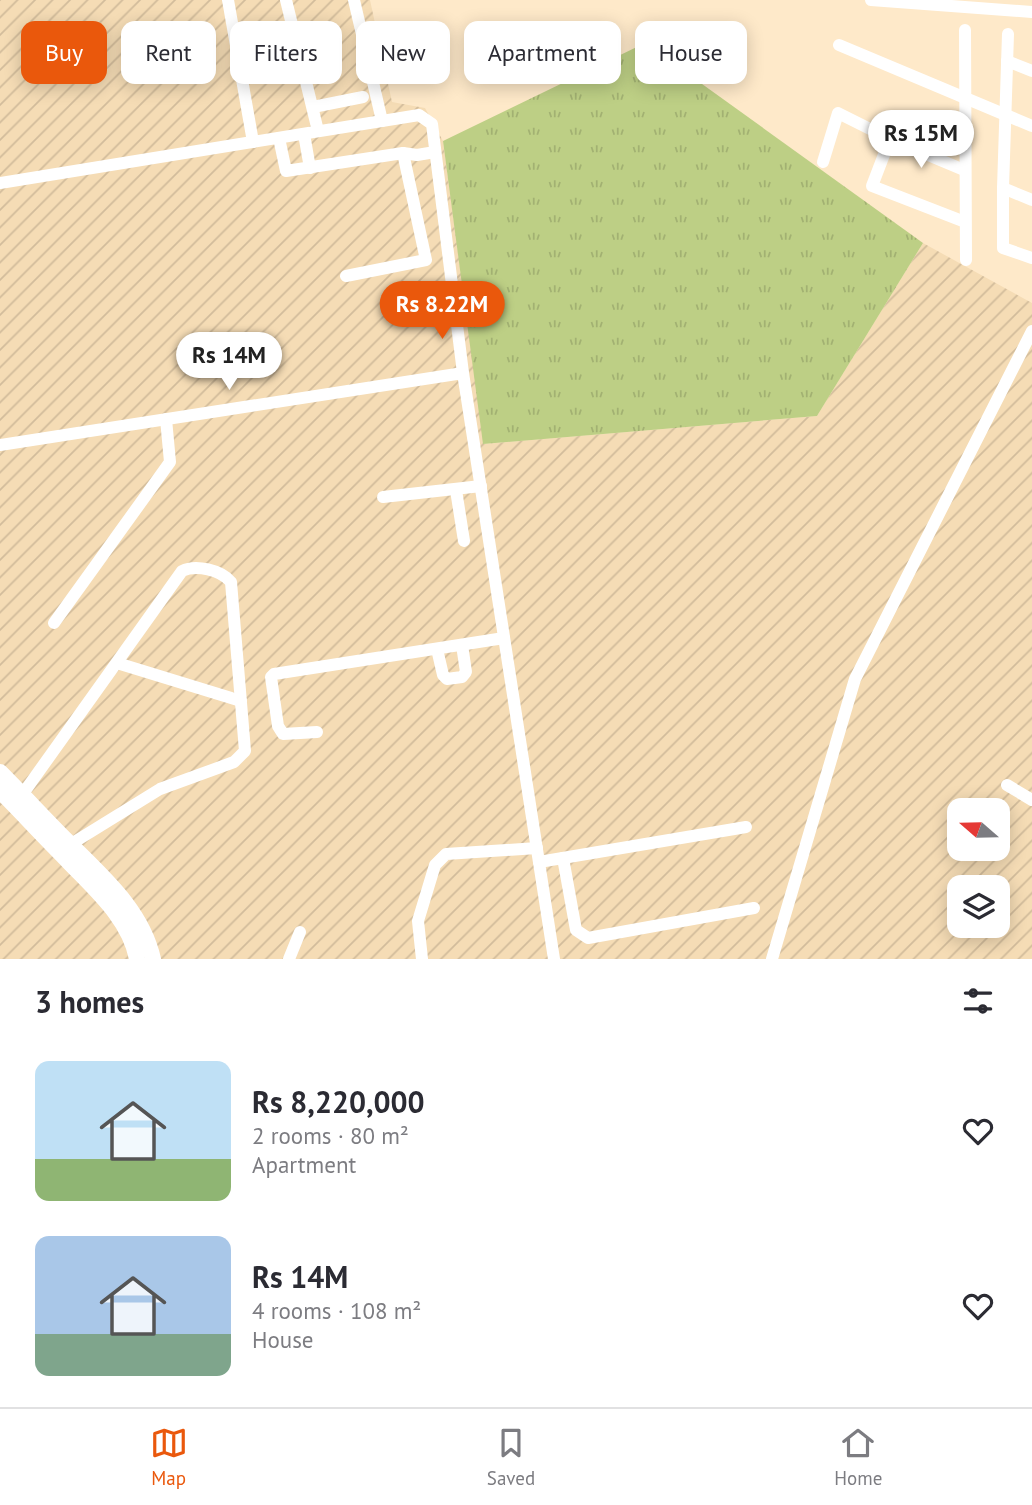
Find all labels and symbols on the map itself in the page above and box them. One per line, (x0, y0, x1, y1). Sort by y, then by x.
pin: Rs 15M (864, 110, 978, 170)
pin: Rs 8.22M (370, 282, 514, 341)
pin: Rs 14M (172, 332, 286, 392)
north arrow (947, 798, 1010, 861)

